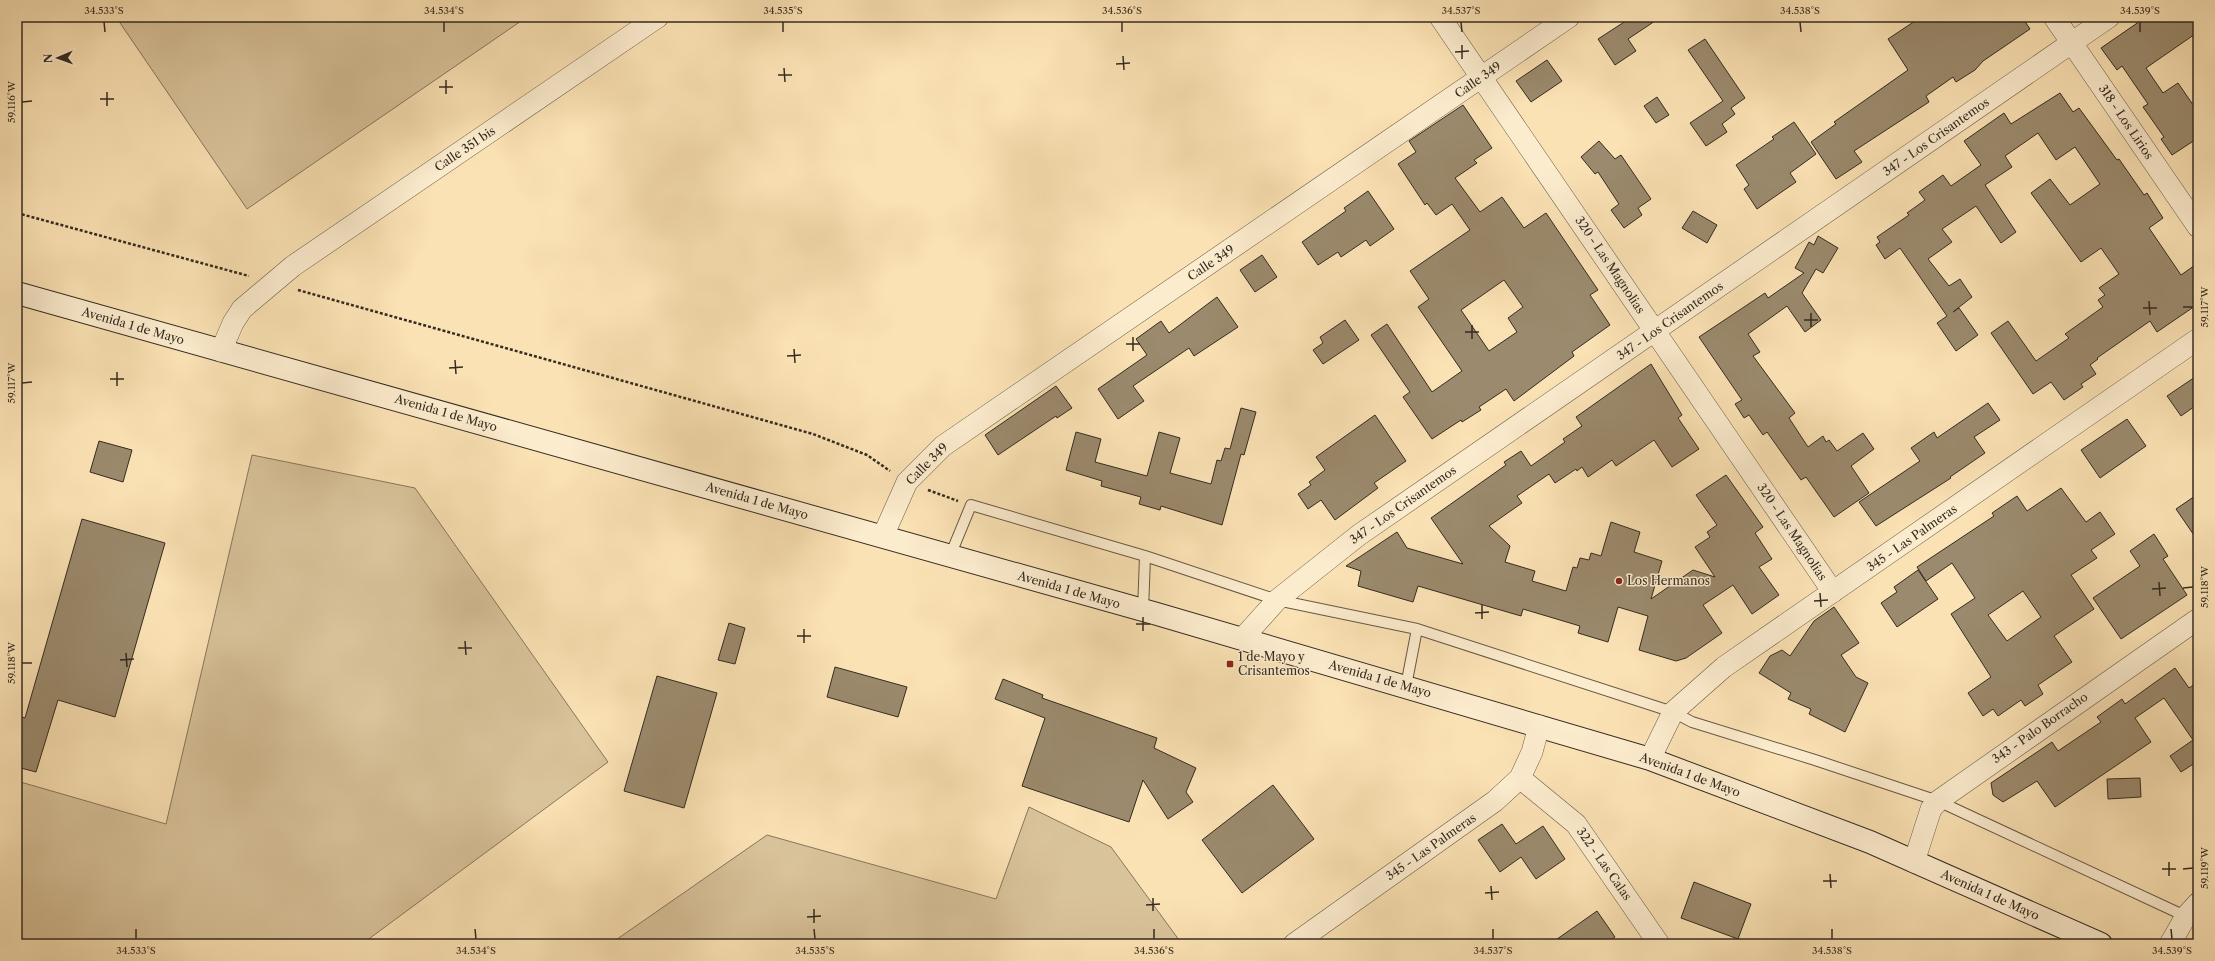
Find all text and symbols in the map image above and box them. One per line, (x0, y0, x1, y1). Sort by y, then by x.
text: 34.533°S (84, 4, 124, 17)
text: 34.534°S (424, 4, 464, 17)
text: 34.535°S (763, 4, 803, 17)
text: 34.536°S (1102, 4, 1142, 17)
text: 34.537°S (1441, 4, 1481, 17)
text: 34.538°S (1780, 4, 1820, 17)
text: 34.539°S (2120, 4, 2160, 17)
north arrow (38, 38, 78, 78)
text: N (41, 53, 55, 63)
street label: Calle 349 (1452, 58, 1504, 101)
text: 59.116°W (5, 80, 18, 123)
street label: 318 - Los Lirios (2096, 81, 2157, 162)
street label: 347 - Los Crisantemos (1880, 94, 1992, 179)
street label: Calle 351 bis (431, 123, 498, 174)
street label: 320 - Las Magnolias (1572, 213, 1648, 316)
street label: Calle 349 (1184, 241, 1237, 284)
street label: 347 - Los Crisantemos (1614, 278, 1726, 363)
text: 59.117°W (2198, 285, 2211, 328)
street label: Avenida 1 de Mayo (79, 303, 186, 347)
text: 59.117°W (5, 361, 18, 404)
street label: Avenida 1 de Mayo (392, 390, 499, 434)
street label: Calle 349 (903, 440, 951, 488)
street label: 347 - Los Crisantemos (1347, 462, 1459, 547)
street label: Avenida 1 de Mayo (703, 478, 810, 522)
street label: 320 - Las Magnolias (1754, 480, 1830, 583)
street label: 345 - Las Palmeras (1864, 501, 1960, 574)
text: 59.118°W (2198, 565, 2211, 608)
street label: Avenida 1 de Mayo (1015, 567, 1122, 611)
place label: Los Hermanos (1627, 573, 1710, 588)
marker: Los Hermanos (1614, 576, 1624, 586)
text: 59.118°W (5, 641, 18, 684)
place label: 1 de Mayo y Crisantemos (1238, 649, 1310, 678)
street label: Avenida 1 de Mayo (1326, 656, 1433, 700)
marker: 1 de Mayo y Crisantemos (1225, 659, 1235, 669)
street label: 343 - Palo Borracho (1989, 689, 2091, 766)
street label: Avenida 1 de Mayo (1637, 749, 1743, 800)
street label: 345 - Las Palmeras (1383, 810, 1479, 883)
street label: 322 - Las Calas (1574, 824, 1635, 903)
text: 59.119°W (2198, 846, 2211, 889)
street label: Avenida 1 de Mayo (1938, 866, 2042, 923)
text: 34.533°S (116, 944, 156, 957)
text: 34.534°S (456, 944, 496, 957)
text: 34.535°S (795, 944, 835, 957)
text: 34.536°S (1134, 944, 1174, 957)
text: 34.537°S (1473, 944, 1513, 957)
text: 34.538°S (1812, 944, 1852, 957)
text: 34.539°S (2152, 944, 2192, 957)

